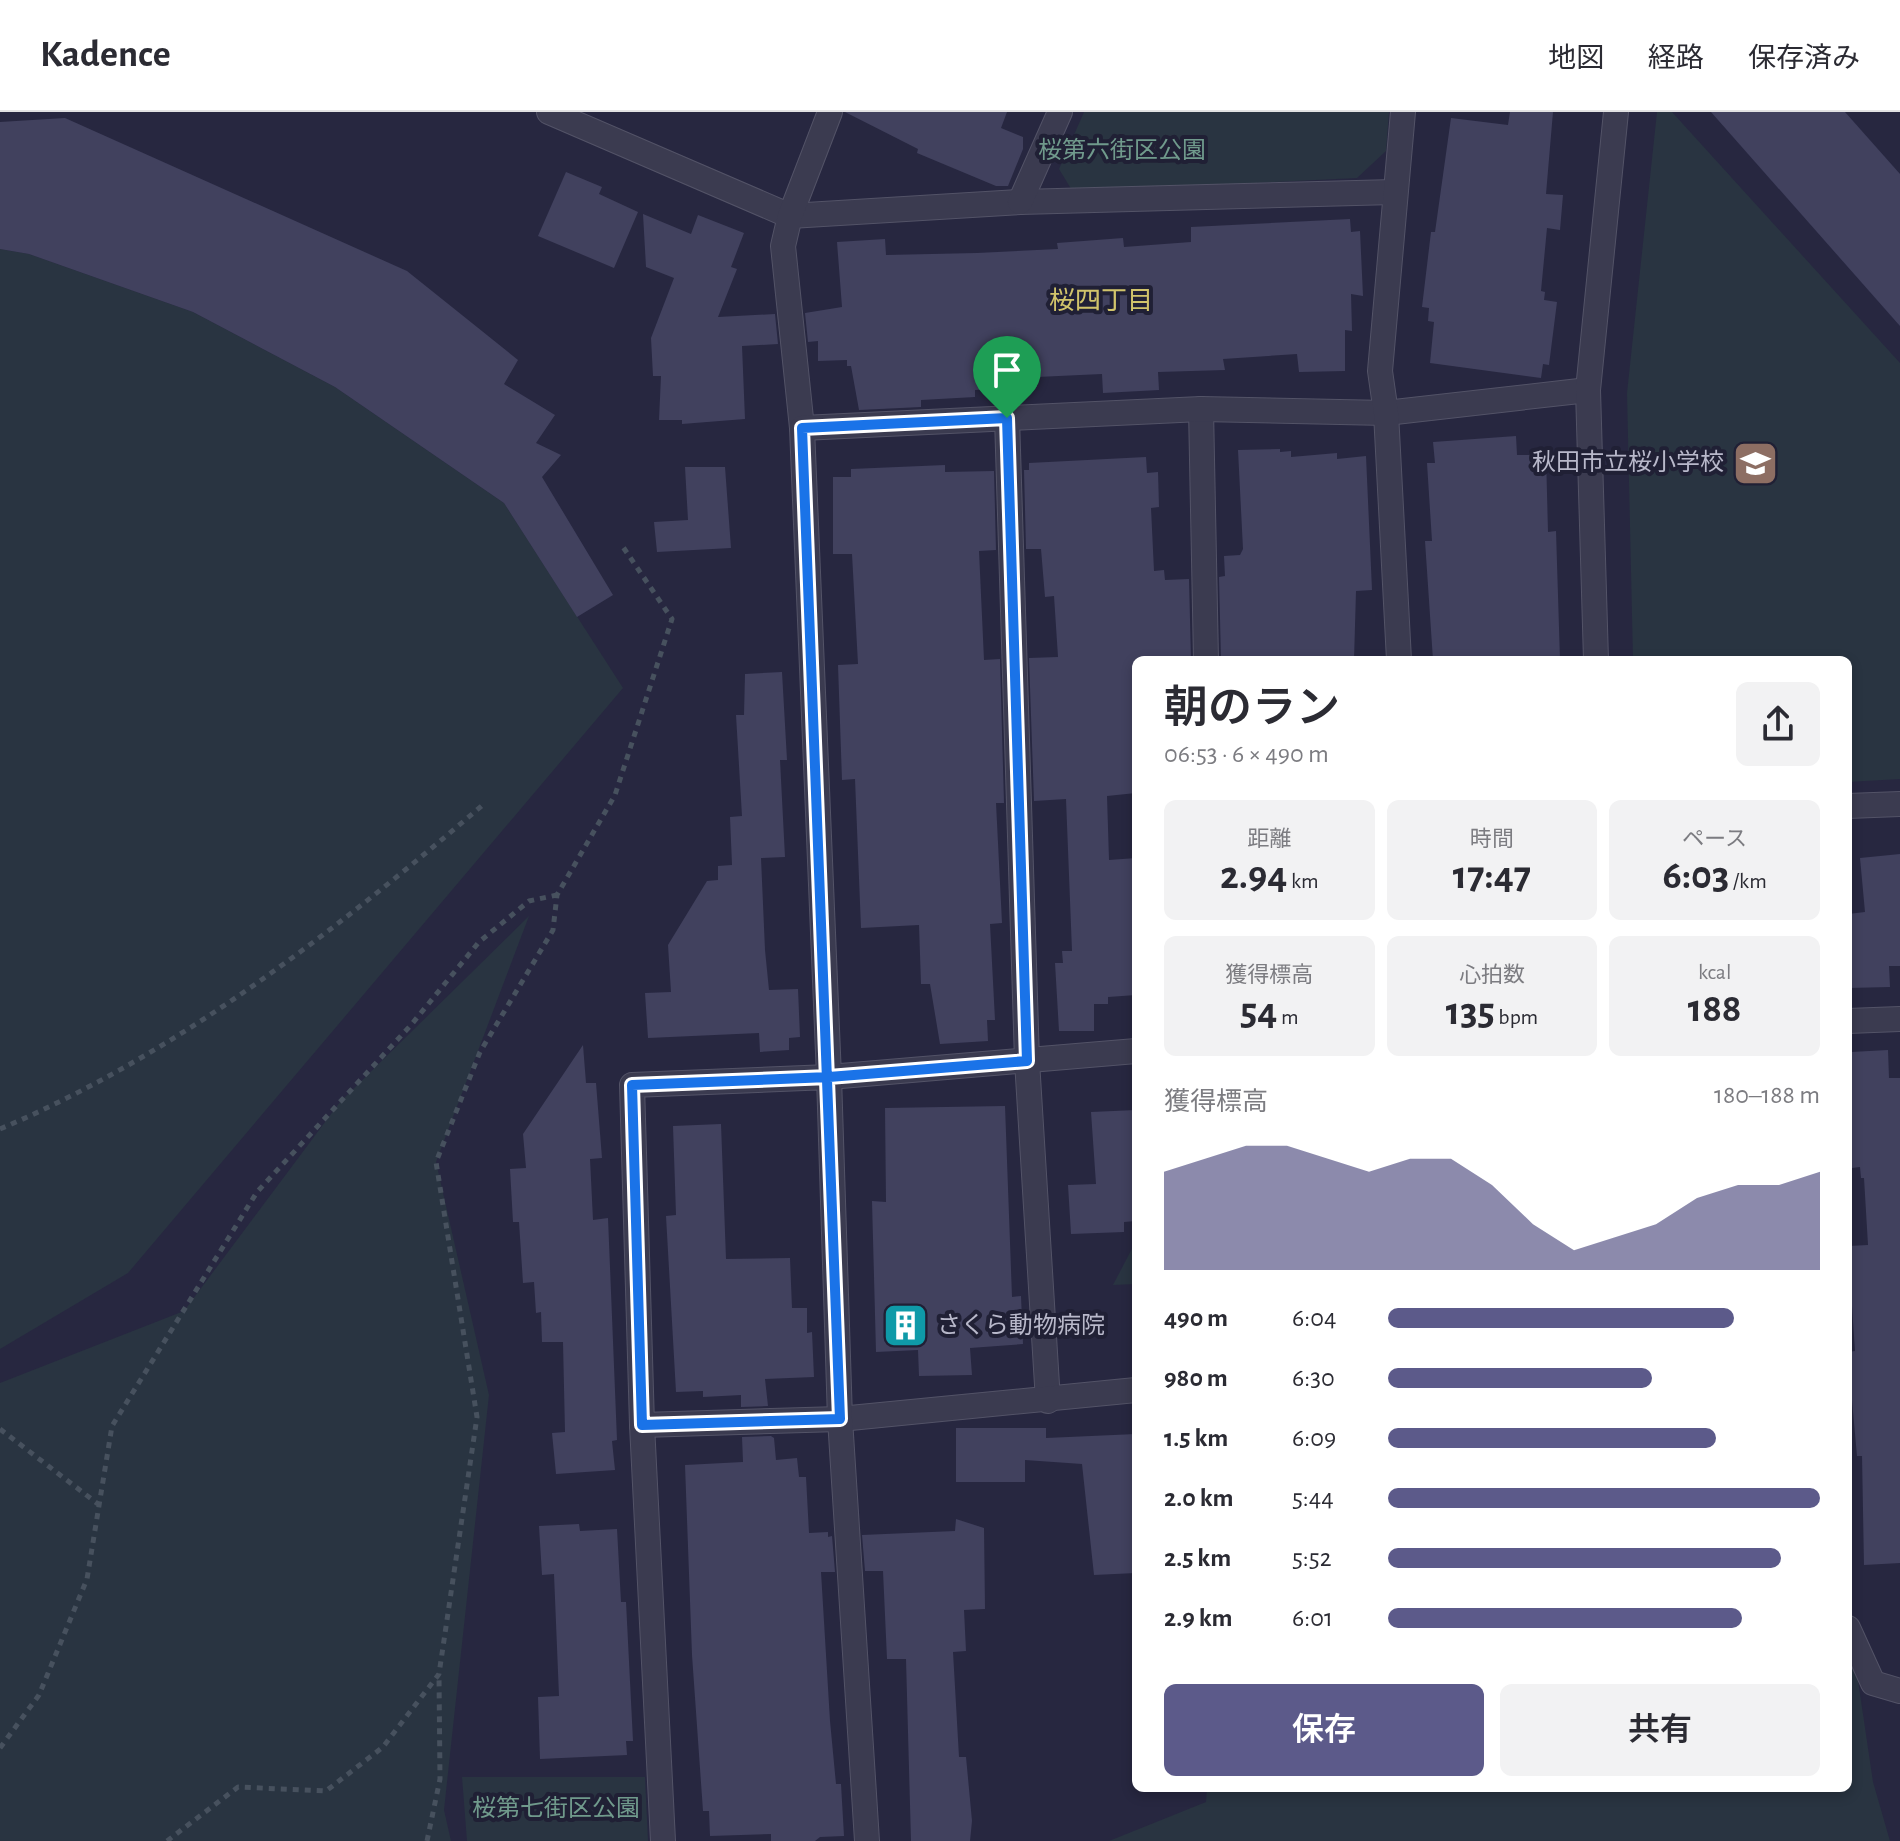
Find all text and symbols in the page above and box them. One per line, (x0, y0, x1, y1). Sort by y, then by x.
text: Kadence (40, 36, 171, 74)
text: 地図 (1548, 45, 1604, 73)
text: 経路 (1648, 45, 1704, 73)
text: 保存済み (1748, 45, 1860, 73)
park label: 桜第六街区公園 (1038, 137, 1206, 163)
district label: 桜四丁目 (1049, 287, 1153, 314)
pin (973, 336, 1041, 418)
icon: arrive (985, 348, 1029, 392)
school or university icon: 秋田市立桜小学校 (1731, 439, 1779, 487)
place label: 秋田市立桜小学校 (1532, 449, 1724, 475)
button: share (1736, 682, 1820, 766)
text: 朝のラン (1164, 687, 1340, 731)
text: 06:53 · 6 × 490 m (1164, 741, 1329, 767)
text: 距離 (1247, 828, 1291, 850)
text: 時間 (1470, 828, 1514, 850)
text: ペース (1682, 828, 1747, 850)
text: 2.94 (1220, 856, 1287, 896)
text: 17:47 (1453, 856, 1531, 896)
text: 6:03 (1663, 856, 1729, 896)
text: km (1287, 870, 1319, 892)
text: /km (1729, 870, 1767, 892)
text: kcal (1698, 961, 1731, 983)
text: 獲得標高 (1225, 964, 1313, 986)
text: 心拍数 (1459, 964, 1525, 986)
text: 188 (1688, 989, 1742, 1029)
text: 54 (1240, 992, 1277, 1032)
text: 135 (1446, 992, 1495, 1032)
text: m (1277, 1006, 1299, 1028)
text: bpm (1495, 1006, 1538, 1028)
text: 180–188 m (1714, 1082, 1820, 1108)
text: 獲得標高 (1164, 1089, 1268, 1115)
building icon: さくら動物病院 (882, 1302, 930, 1350)
text: 490 m (1164, 1305, 1228, 1331)
text: 6:04 (1292, 1305, 1336, 1331)
place label: さくら動物病院 (937, 1312, 1105, 1338)
text: 980 m (1164, 1365, 1228, 1391)
text: 6:30 (1292, 1365, 1335, 1391)
text: 1.5 km (1164, 1425, 1228, 1451)
text: 6:09 (1292, 1425, 1336, 1451)
text: 2.0 km (1164, 1485, 1234, 1511)
text: 5:44 (1292, 1485, 1334, 1511)
text: 2.5 km (1164, 1545, 1231, 1571)
text: 5:52 (1292, 1545, 1332, 1571)
text: 2.9 km (1164, 1605, 1233, 1631)
text: 6:01 (1292, 1605, 1333, 1631)
button: 保存 (1164, 1684, 1484, 1776)
button: 共有 (1500, 1684, 1820, 1776)
park label: 桜第七街区公園 (472, 1795, 640, 1821)

